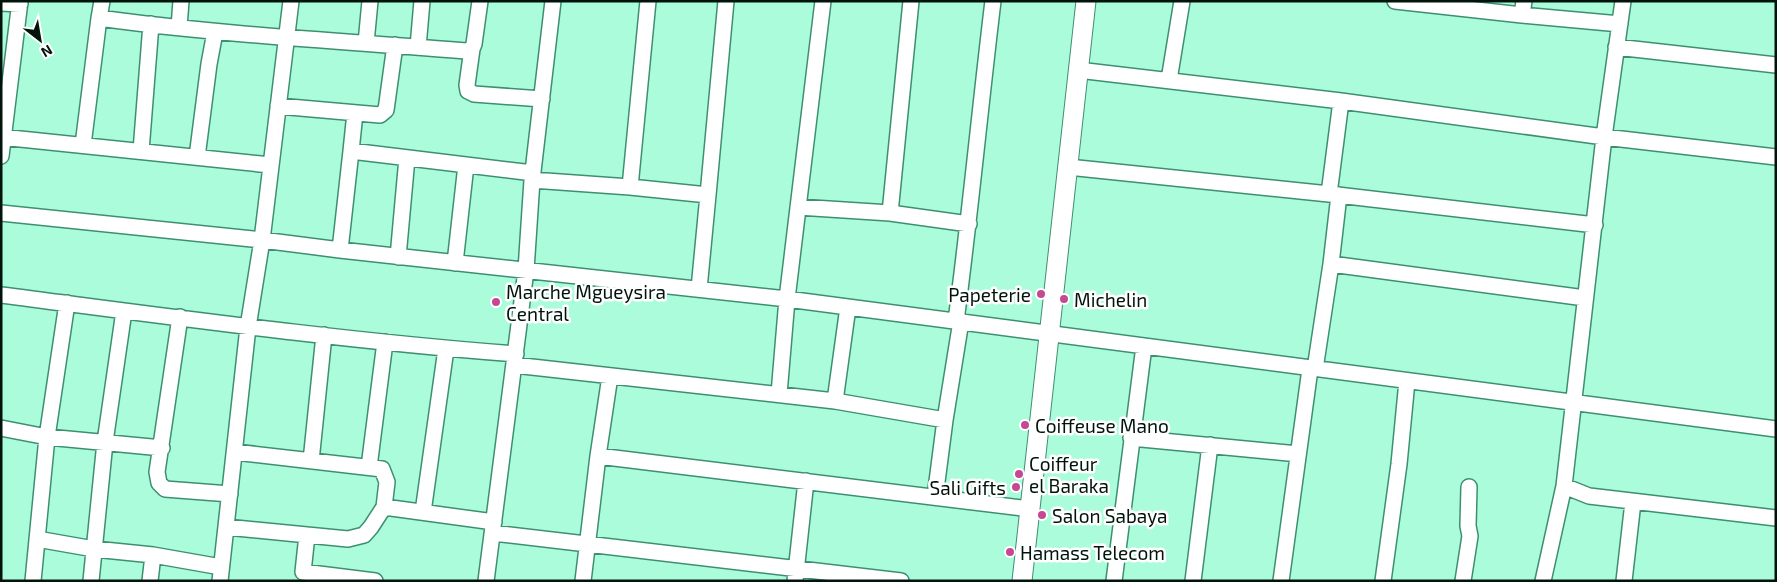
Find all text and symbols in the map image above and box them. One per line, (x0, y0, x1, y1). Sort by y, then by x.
north arrow (15, 15, 65, 65)
text: N (38, 42, 56, 61)
place label: Marche Mgueysira Central (506, 280, 666, 325)
place label: Papeterie (948, 283, 1031, 306)
marker: Papeterie (1035, 288, 1047, 300)
place label: Michelin (1074, 288, 1147, 311)
marker: Michelin (1058, 293, 1070, 305)
marker: Marche Mgueysira Central (490, 296, 502, 308)
place label: Coiffeuse Mano (1035, 414, 1169, 437)
marker: Coiffeuse Mano (1019, 419, 1031, 431)
place label: Coiffeur el Baraka (1029, 452, 1109, 497)
marker: Coiffeur el Baraka (1013, 468, 1025, 480)
place label: Sali Gifts (930, 476, 1006, 499)
marker: Sali Gifts (1010, 481, 1022, 493)
place label: Salon Sabaya (1052, 504, 1168, 527)
marker: Salon Sabaya (1036, 509, 1048, 521)
place label: Hamass Telecom (1020, 541, 1165, 564)
marker: Hamass Telecom (1004, 546, 1016, 558)

